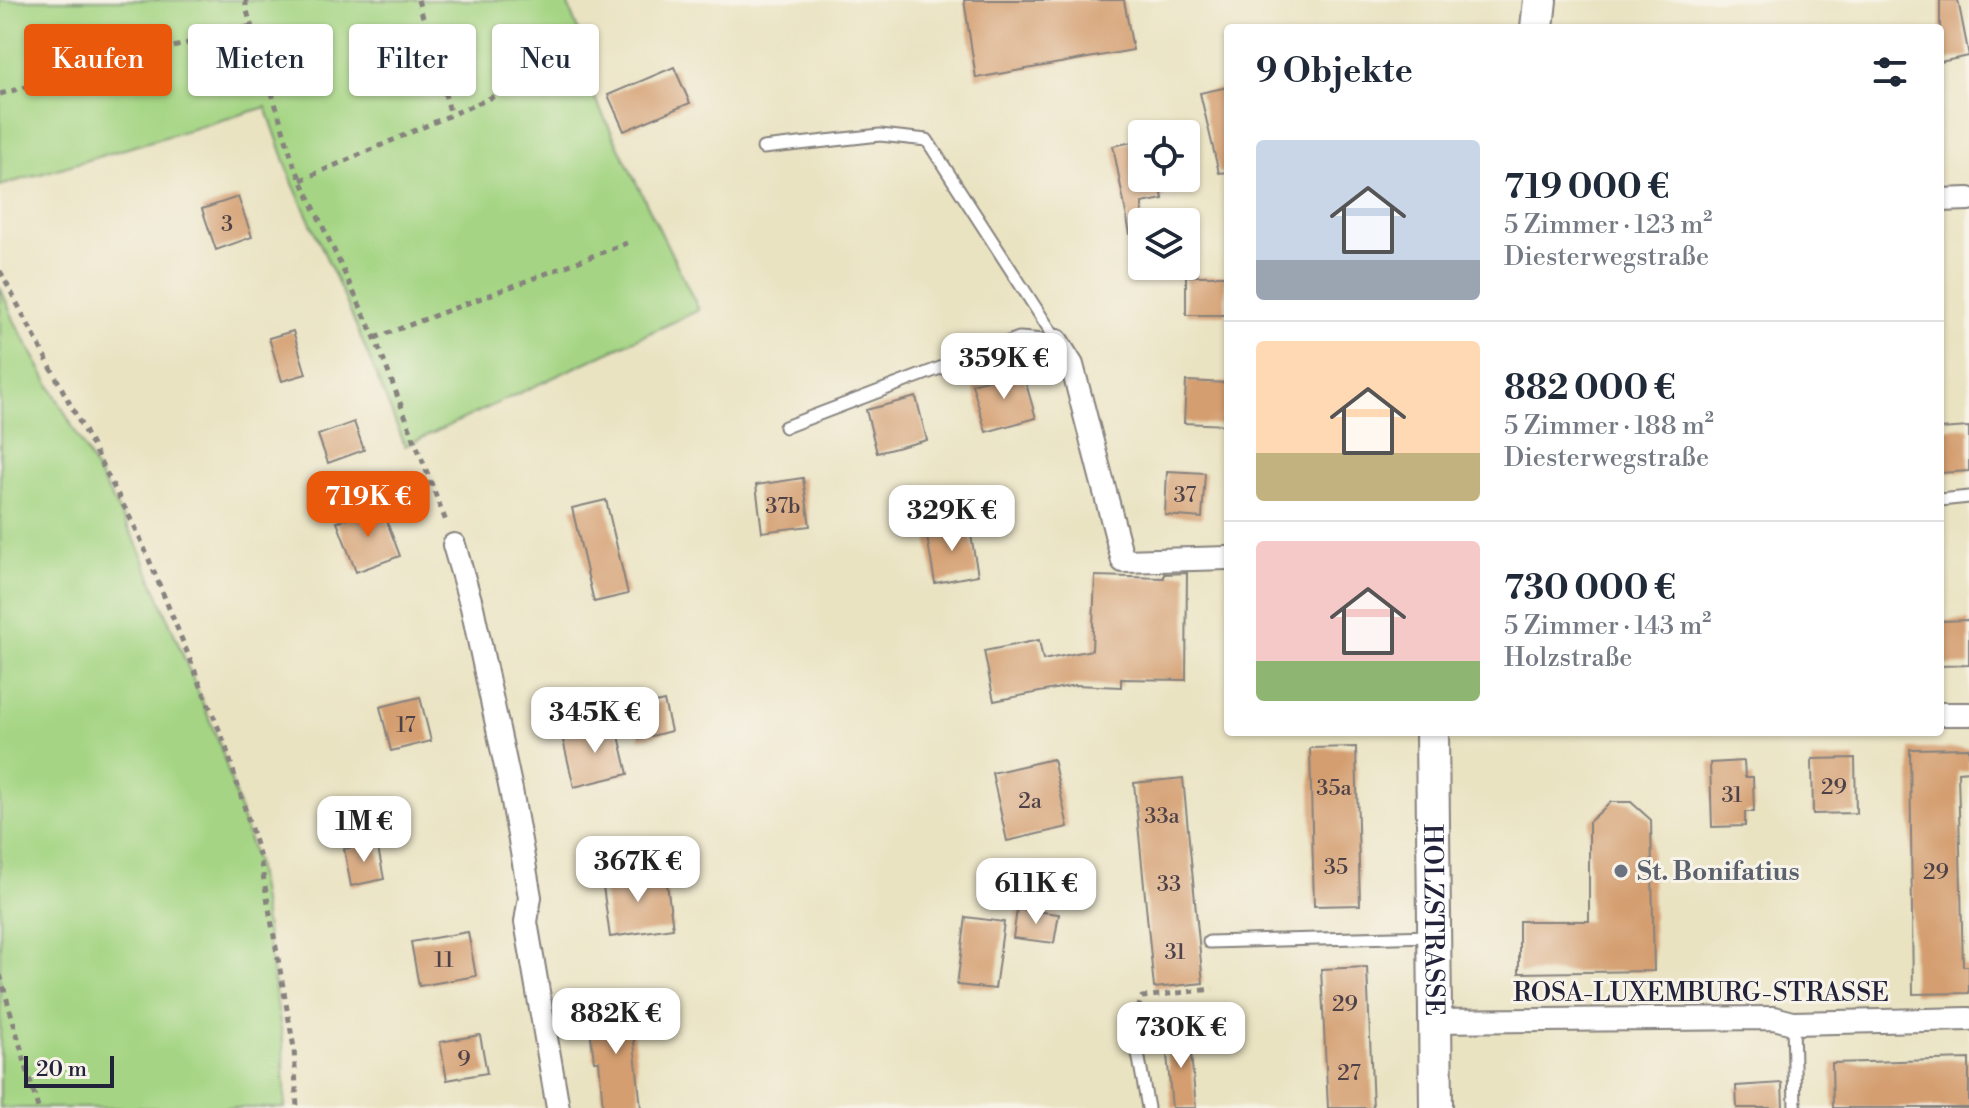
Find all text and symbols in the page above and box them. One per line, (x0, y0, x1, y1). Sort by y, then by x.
chip: Kaufen (24, 24, 172, 96)
chip: Mieten (188, 24, 333, 96)
chip: Filter (349, 24, 476, 96)
chip: Neu (492, 24, 599, 96)
icon: filters (1868, 50, 1912, 94)
text: 9 Objekte (1256, 51, 1413, 93)
map controls (1128, 120, 1200, 280)
button: locate (1128, 120, 1200, 192)
text: 719 000 € (1504, 167, 1669, 209)
icon: home (1320, 172, 1416, 268)
button: layers (1128, 208, 1200, 280)
text: 5 Zimmer · 123 m² (1504, 209, 1712, 241)
house number: 3 (221, 211, 233, 238)
text: Diesterwegstraße (1504, 241, 1709, 273)
pin: 359K € (939, 333, 1069, 401)
text: 359K € (959, 343, 1049, 375)
text: 882 000 € (1504, 368, 1676, 410)
icon: home (1320, 373, 1416, 469)
text: 5 Zimmer · 188 m² (1504, 410, 1714, 442)
text: Diesterwegstraße (1504, 442, 1709, 474)
pin: 719K € (303, 471, 433, 539)
text: 719K € (325, 481, 411, 513)
house number: 37 (1174, 482, 1196, 509)
pin: 329K € (887, 485, 1017, 553)
house number: 37b (765, 493, 801, 520)
text: 329K € (907, 495, 997, 527)
text: 730 000 € (1504, 568, 1676, 610)
icon: home (1320, 573, 1416, 669)
text: 5 Zimmer · 143 m² (1504, 610, 1711, 642)
text: Holzstraße (1504, 642, 1632, 674)
pin: 345K € (530, 687, 660, 755)
text: 345K € (549, 697, 641, 729)
house number: 17 (396, 712, 416, 739)
house number: 29 (1821, 774, 1847, 801)
house number: 35a (1316, 775, 1353, 802)
house number: 31 (1721, 782, 1743, 809)
house number: 2a (1018, 788, 1043, 815)
pin: 1M € (317, 796, 411, 864)
house number: 33a (1144, 803, 1181, 830)
text: 1M € (335, 806, 393, 838)
street label: HOLZSTRASSE (1416, 824, 1450, 1016)
pin: 367K € (573, 836, 703, 904)
text: 367K € (594, 846, 682, 878)
house number: 35 (1324, 854, 1348, 881)
place label: St. Bonifatius (1637, 856, 1800, 888)
pin: 611K € (971, 858, 1101, 926)
house number: 29 (1923, 859, 1949, 886)
marker: St. Bonifatius (1612, 862, 1630, 880)
text: 611K € (994, 868, 1078, 900)
house number: 33 (1157, 871, 1181, 898)
house number: 31 (1164, 939, 1186, 966)
house number: 11 (434, 947, 454, 974)
street label: ROSA-LUXEMBURG-STRASSE (1513, 977, 1889, 1009)
pin: 882K € (551, 988, 681, 1056)
house number: 29 (1332, 991, 1358, 1018)
text: 882K € (570, 998, 662, 1030)
pin: 730K € (1116, 1002, 1246, 1070)
text: 730K € (1135, 1012, 1227, 1044)
house number: 9 (457, 1046, 471, 1073)
scale bar (24, 1052, 114, 1088)
text: 20 m (36, 1056, 87, 1083)
house number: 27 (1337, 1060, 1361, 1087)

